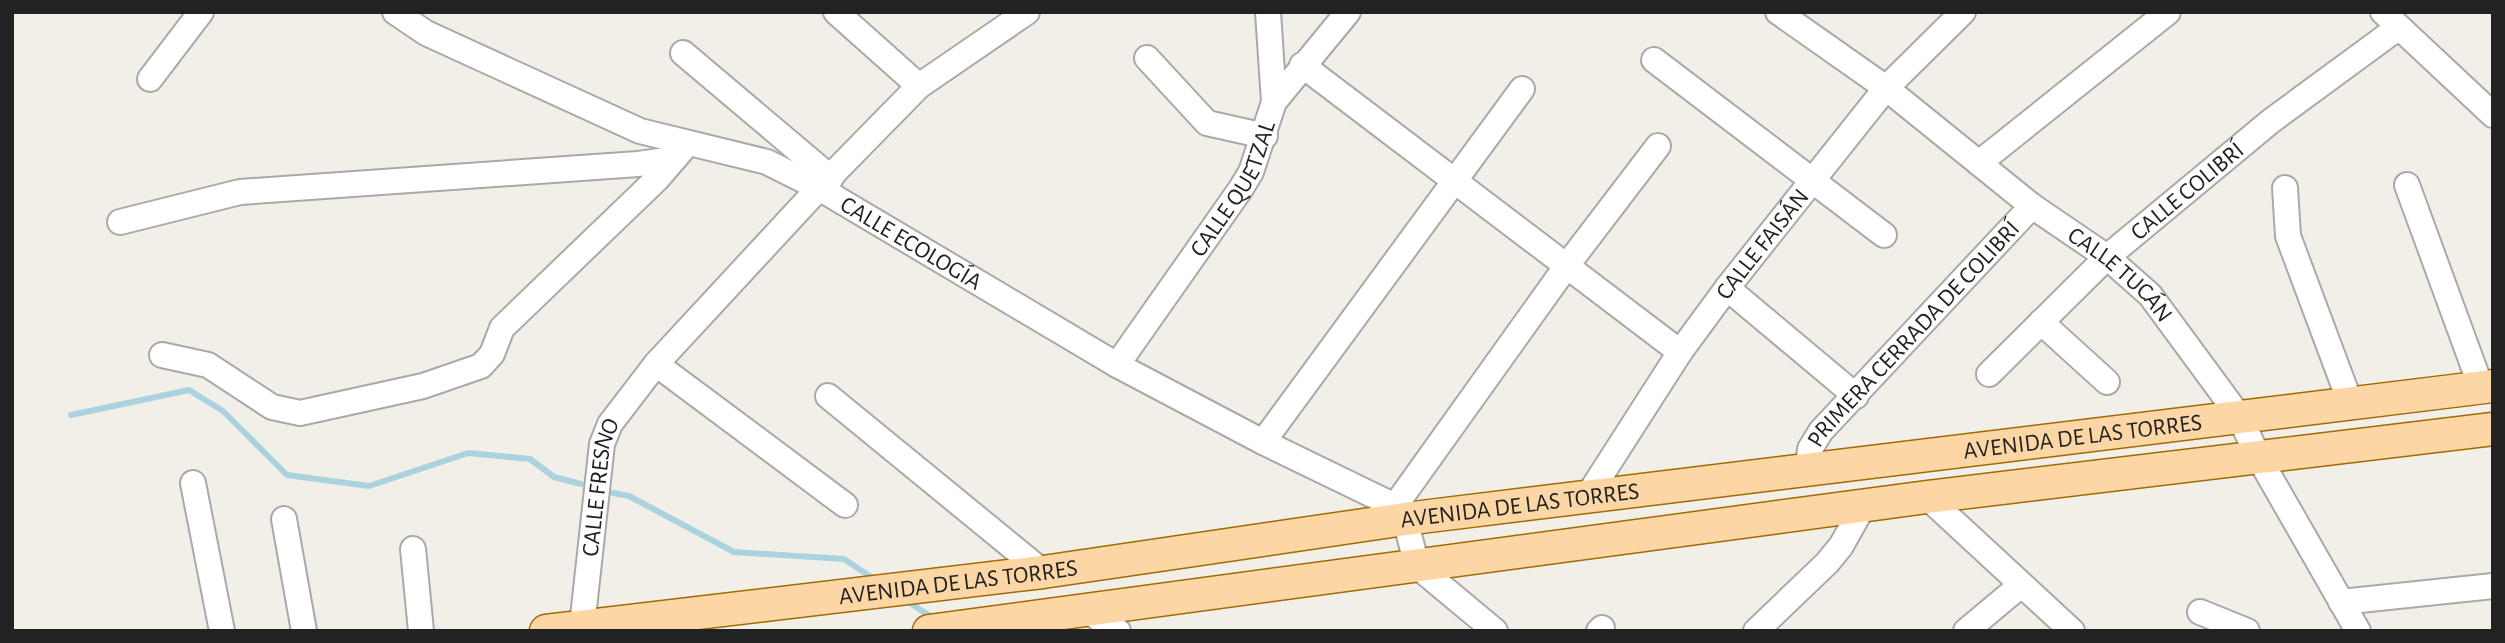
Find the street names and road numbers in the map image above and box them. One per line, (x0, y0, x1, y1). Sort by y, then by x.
street label: CALLE QUETZAL (1186, 118, 1280, 261)
street label: CALLE COLIBRÍ (2127, 136, 2249, 245)
street label: CALLE FAISÁN (1712, 185, 1814, 304)
street label: CALLE ECOLOGÍA (836, 193, 986, 295)
street label: PRIMERA CERRADA DE COLIBRÍ (1803, 215, 2025, 451)
street label: CALLE TUCÁN (2063, 223, 2177, 327)
street label: AVENIDA DE LAS TORRES (1962, 411, 2203, 464)
street label: CALLE FRESNO (579, 415, 624, 558)
street label: AVENIDA DE LAS TORRES (1399, 479, 1641, 532)
street label: AVENIDA DE LAS TORRES (838, 556, 1079, 609)

